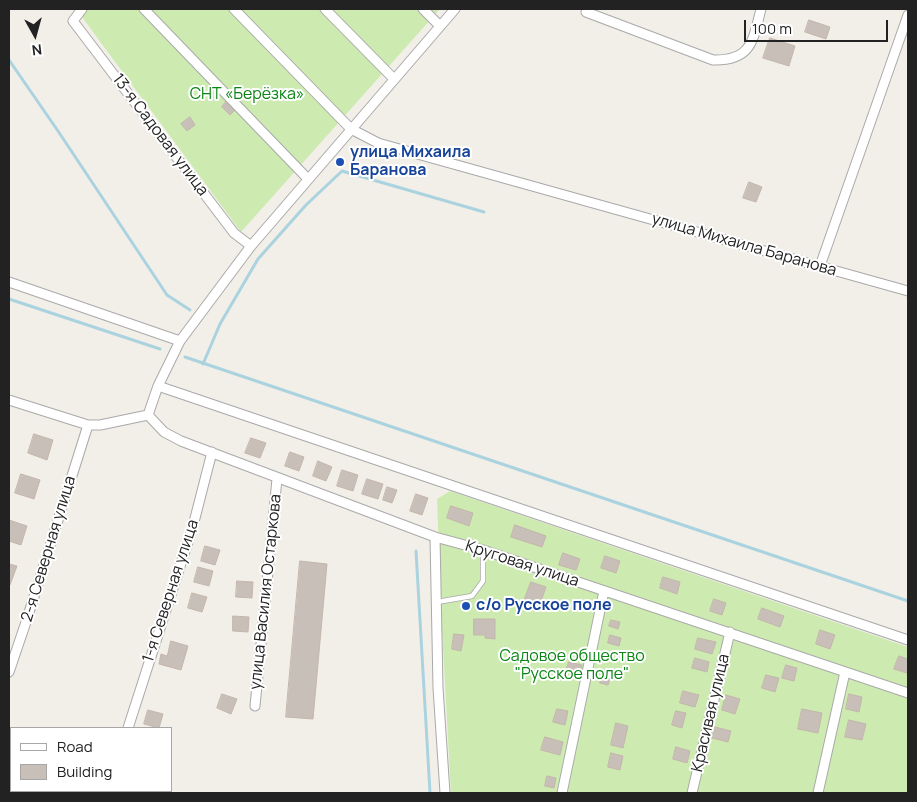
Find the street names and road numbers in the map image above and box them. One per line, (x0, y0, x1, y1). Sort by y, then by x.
street label: 13-я Садовая улица (108, 70, 212, 200)
street label: улица Михаила Баранова (649, 209, 839, 281)
street label: 2-я Северная улица (18, 474, 80, 624)
street label: улица Василия Остаркова (246, 493, 286, 691)
street label: 1-я Северная улица (139, 517, 203, 665)
street label: Круговая улица (463, 537, 581, 591)
street label: Красивая улица (688, 652, 734, 774)

